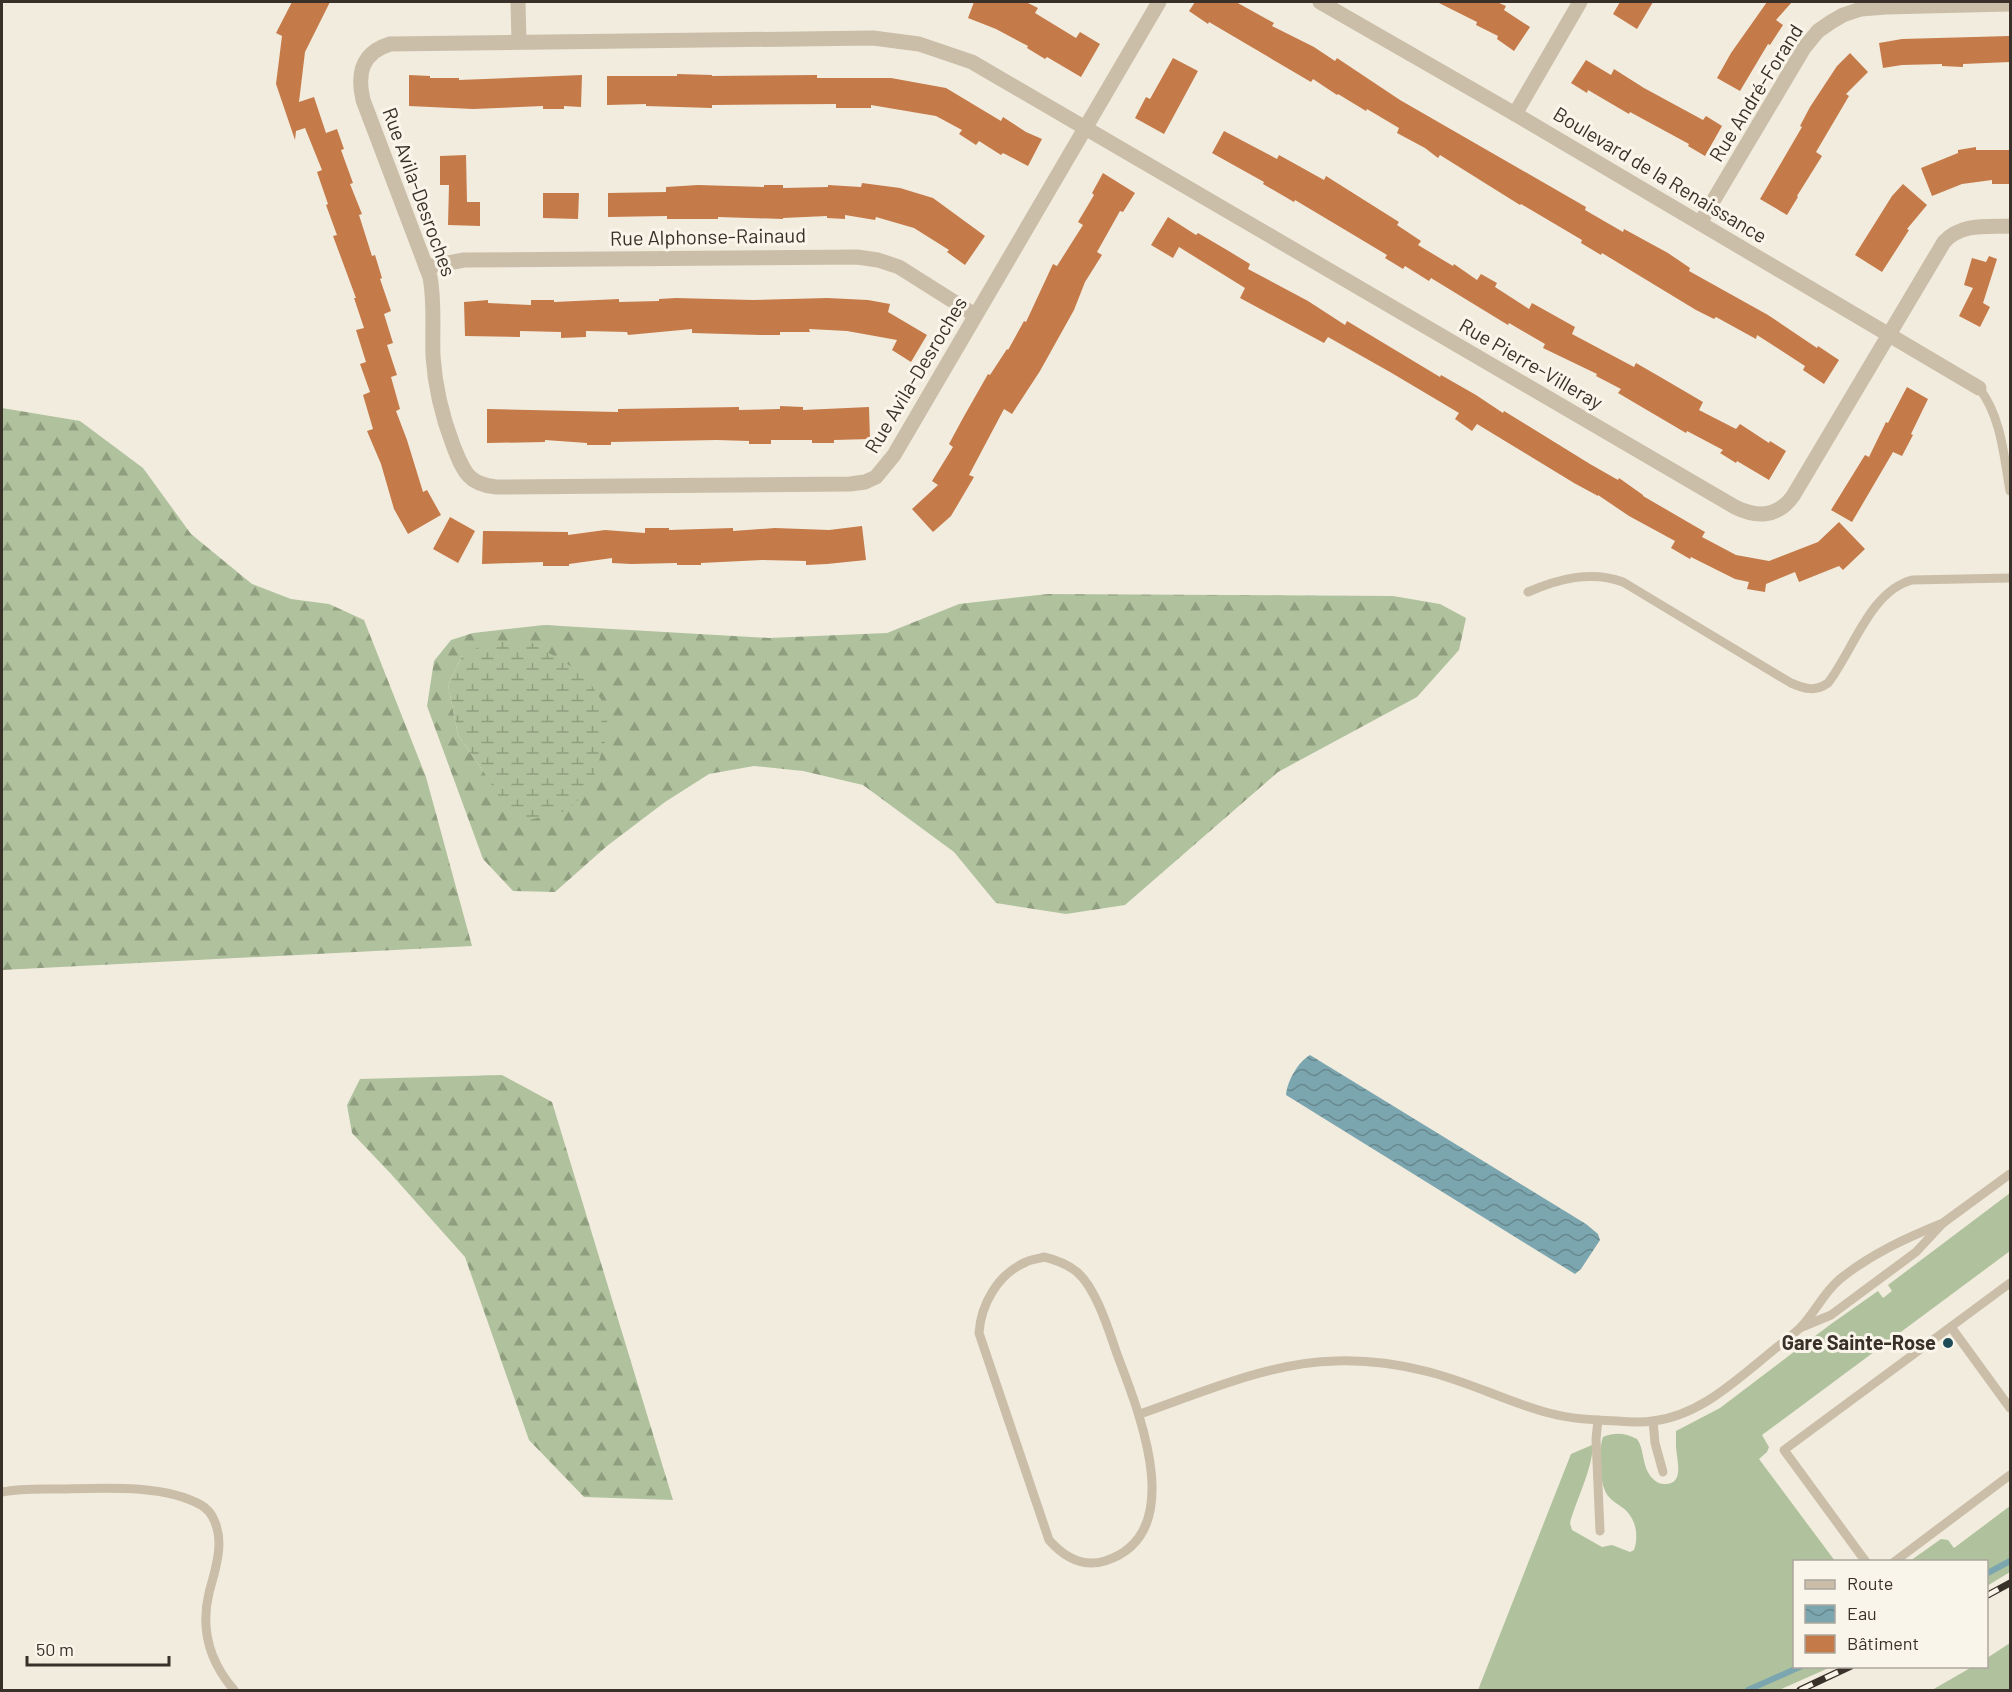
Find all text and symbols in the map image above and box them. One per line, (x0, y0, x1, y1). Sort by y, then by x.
street label: Rue André-Forand (1703, 19, 1807, 166)
street label: Boulevard de la Renaissance (1549, 101, 1772, 247)
street label: Rue Avila-Desroches (378, 104, 462, 279)
street label: Rue Alphonse-Rainaud (610, 222, 806, 250)
street label: Rue Avila-Desroches (859, 292, 971, 457)
street label: Rue Pierre-Villeray (1456, 312, 1607, 414)
place label: Gare Sainte-Rose (1782, 1330, 1936, 1354)
marker: Gare Sainte-Rose (1941, 1336, 1955, 1350)
legend (1793, 1560, 1988, 1668)
text: Route (1847, 1572, 1893, 1594)
text: Eau (1847, 1602, 1877, 1624)
scale bar (27, 1629, 170, 1667)
text: Bâtiment (1847, 1632, 1919, 1654)
text: 50 m (36, 1638, 74, 1660)

